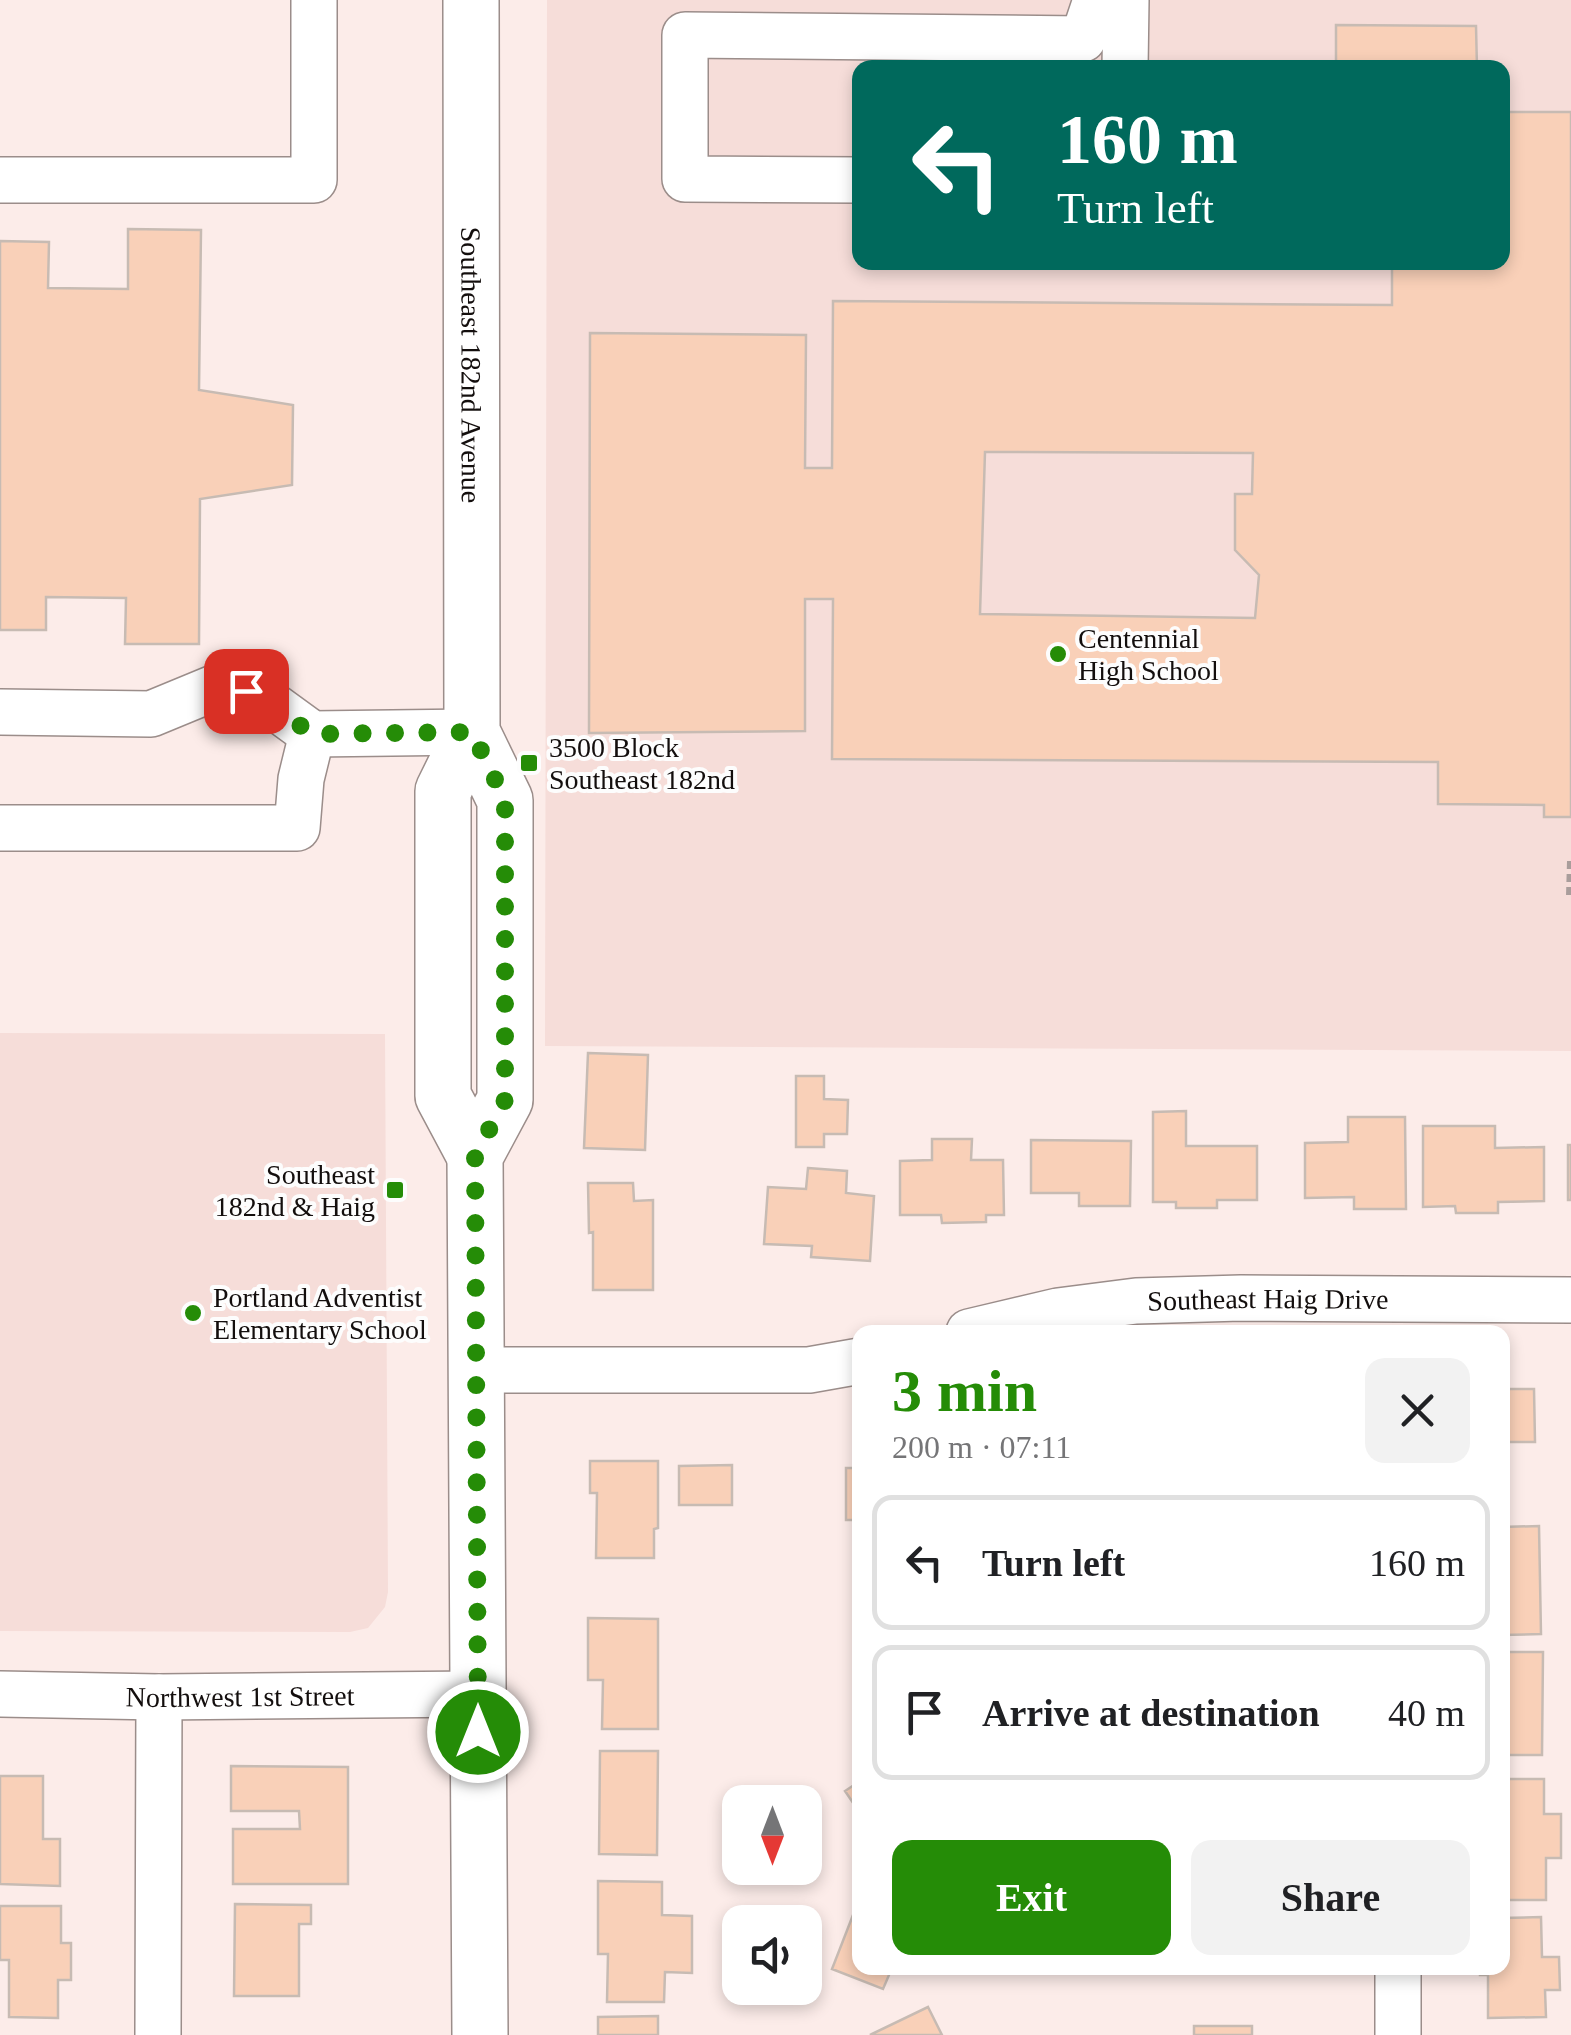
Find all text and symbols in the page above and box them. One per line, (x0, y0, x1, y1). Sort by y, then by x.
icon: left (892, 100, 1022, 230)
text: 160 m (1057, 101, 1238, 178)
text: Turn left (1057, 183, 1214, 233)
street label: Southeast 182nd Avenue (456, 227, 487, 503)
place label: Centennial High School (1078, 623, 1219, 686)
marker: Centennial High School (1047, 643, 1069, 665)
pin (204, 649, 289, 734)
icon: arrive (219, 664, 274, 719)
place label: 3500 Block Southeast 182nd (549, 732, 735, 795)
marker: 3500 Block Southeast 182nd (518, 752, 540, 774)
place label: Southeast 182nd & Haig (215, 1159, 375, 1222)
marker: Southeast 182nd & Haig (384, 1179, 406, 1201)
place label: Portland Adventist Elementary School (213, 1282, 427, 1345)
street label: Southeast Haig Drive (1147, 1282, 1389, 1316)
marker: Portland Adventist Elementary School (182, 1302, 204, 1324)
text: 3 min (892, 1358, 1037, 1424)
button: close (1365, 1358, 1470, 1463)
text: 200 m · 07:11 (892, 1429, 1071, 1465)
icon: left (897, 1535, 952, 1590)
text: Turn left (982, 1542, 1125, 1584)
text: 160 m (1369, 1542, 1465, 1584)
street label: Northwest 1st Street (125, 1680, 355, 1713)
position arrow (426, 1680, 530, 1784)
icon: arrive (897, 1685, 952, 1740)
text: Arrive at destination (982, 1692, 1320, 1734)
text: 40 m (1388, 1692, 1465, 1734)
north arrow (722, 1785, 822, 1885)
map controls (722, 1785, 822, 2005)
button: Exit (892, 1840, 1171, 1955)
button: Share (1191, 1840, 1470, 1955)
button: sound (722, 1905, 822, 2005)

